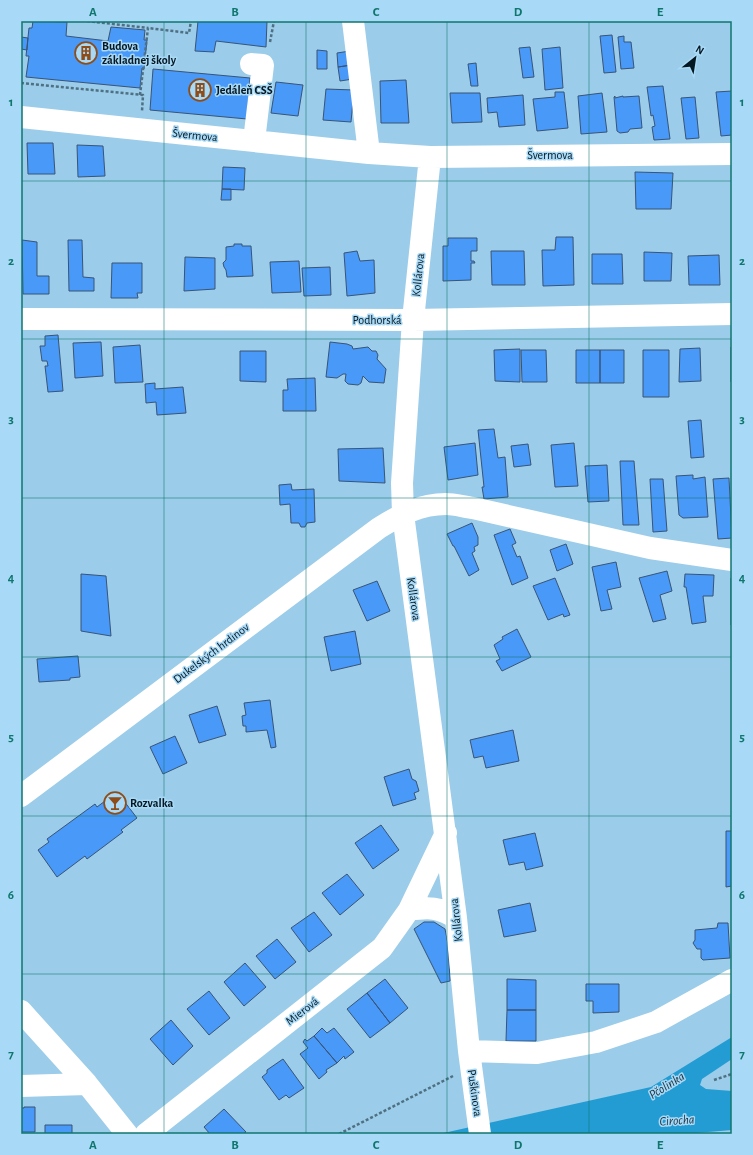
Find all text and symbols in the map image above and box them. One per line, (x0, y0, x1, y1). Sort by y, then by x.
text: A (89, 6, 97, 19)
text: B (231, 6, 239, 19)
text: C (373, 6, 380, 19)
text: D (514, 6, 523, 19)
text: E (657, 6, 664, 19)
north arrow (675, 38, 715, 78)
building icon: Budova základnej školy (73, 40, 99, 66)
place label: Budova základnej školy (102, 40, 177, 67)
text: N (694, 43, 706, 56)
building icon: Jedáleň CSŠ (187, 77, 213, 103)
place label: Jedáleň CSŠ (216, 83, 273, 96)
text: 1 (9, 96, 13, 109)
text: 1 (740, 96, 744, 109)
street label: Švermova (172, 126, 219, 143)
street label: Švermova (527, 148, 573, 161)
street label: Kollárova (410, 252, 426, 297)
text: 2 (8, 255, 14, 268)
text: 2 (739, 255, 745, 268)
street label: Podhorská (353, 314, 402, 326)
text: 3 (8, 413, 14, 426)
text: 3 (739, 413, 745, 426)
text: 4 (8, 572, 15, 585)
text: 4 (739, 572, 746, 585)
street label: Kollárova (405, 577, 423, 622)
street label: Dukelských hrdinov (171, 621, 252, 686)
text: 5 (8, 731, 14, 744)
text: 5 (739, 731, 745, 744)
bar icon: Rozvalka (102, 790, 128, 816)
place label: Rozvalka (130, 797, 173, 809)
text: 6 (8, 889, 14, 902)
text: 6 (739, 889, 745, 902)
street label: Kollárova (448, 897, 464, 942)
street label: Mierová (283, 994, 321, 1027)
text: 7 (8, 1048, 14, 1061)
text: 7 (739, 1048, 745, 1061)
street label: Puškinova (466, 1069, 484, 1118)
water label: Pčolinka (647, 1070, 687, 1102)
water label: Cirocha (659, 1113, 695, 1129)
text: A (89, 1139, 97, 1152)
text: B (231, 1139, 239, 1152)
text: C (373, 1139, 380, 1152)
text: D (514, 1139, 523, 1152)
text: E (657, 1139, 664, 1152)

